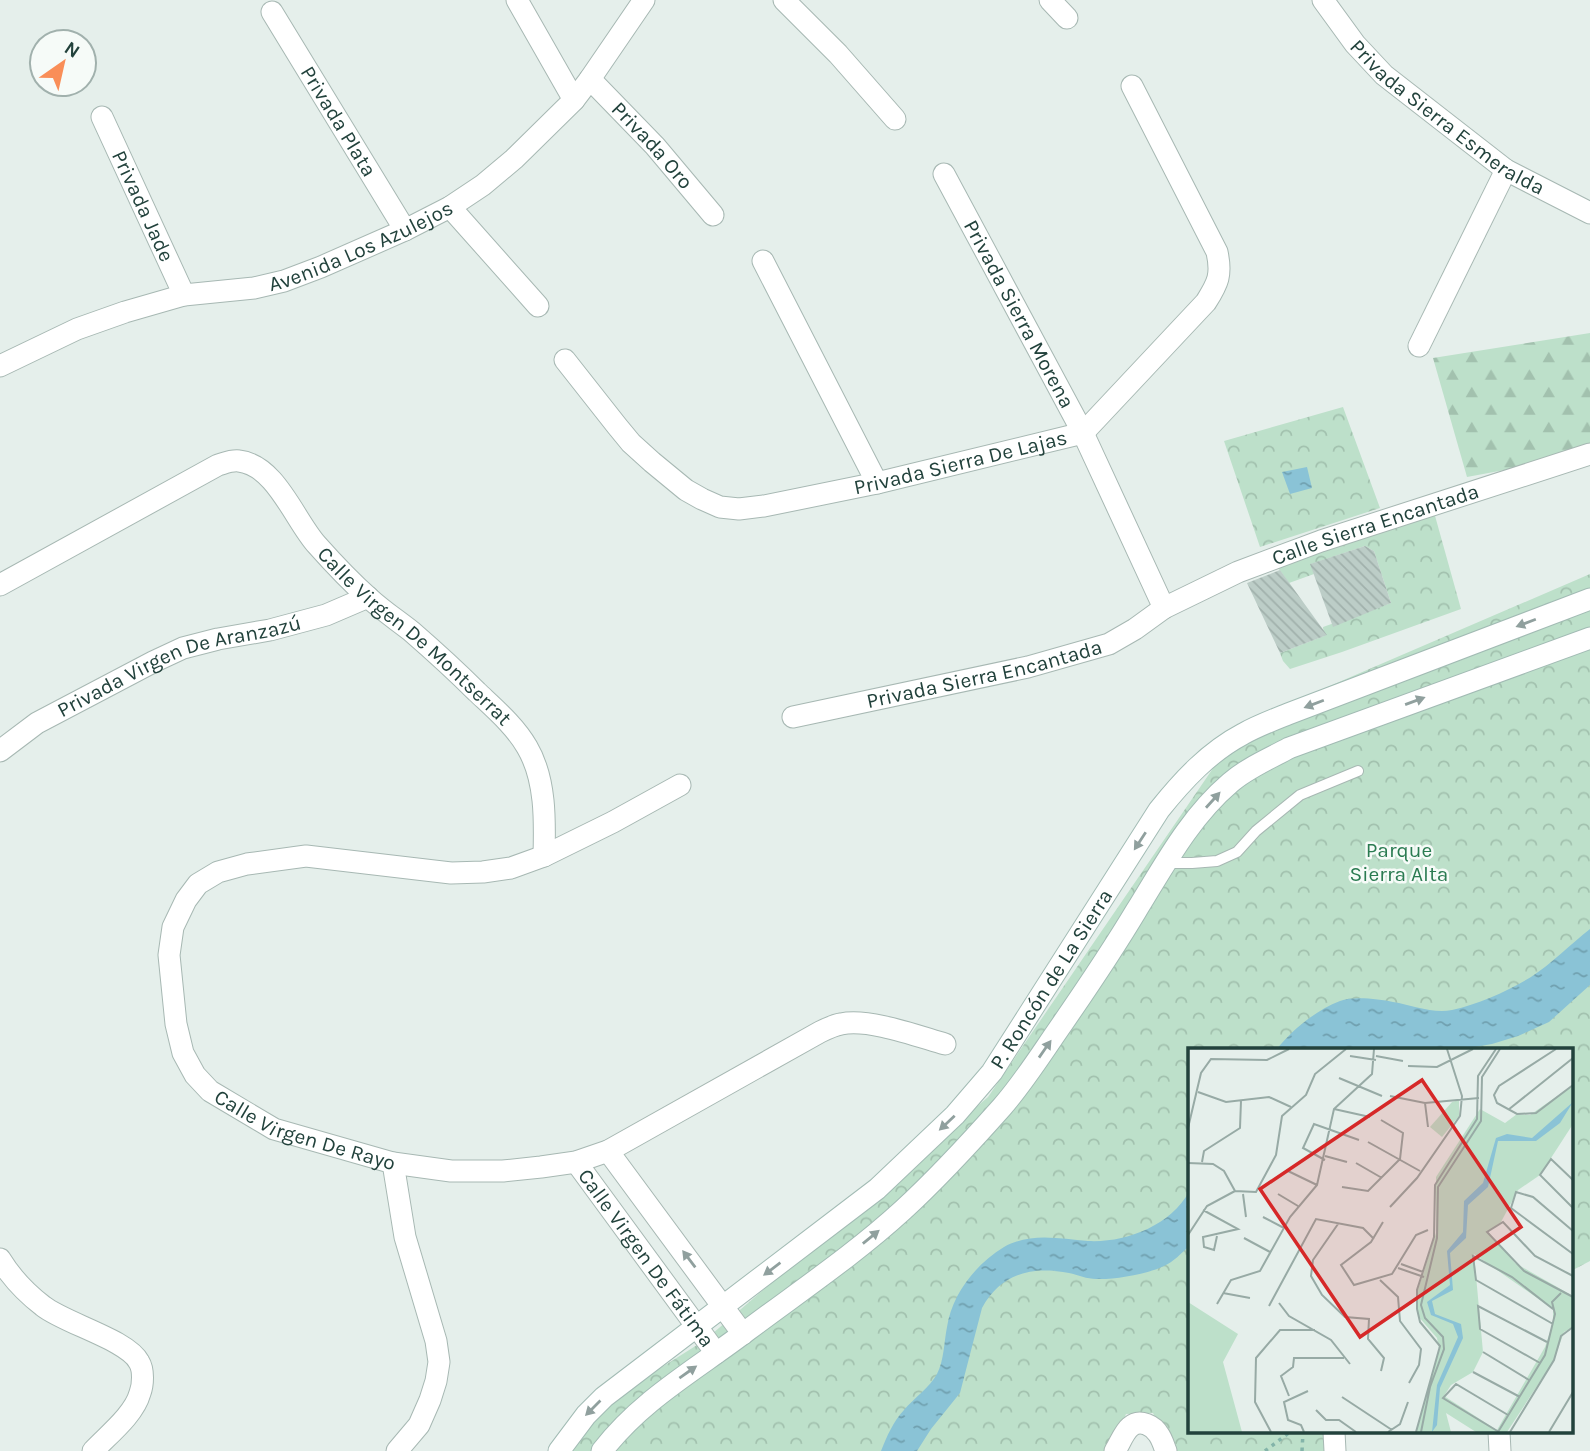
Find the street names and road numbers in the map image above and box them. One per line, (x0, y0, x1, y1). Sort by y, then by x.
street label: Privada Sierra Esmeralda (1345, 35, 1549, 200)
street label: Privada Plata (296, 62, 382, 181)
street label: Privada Oro (607, 97, 698, 194)
street label: Privada Jade (107, 147, 179, 265)
street label: Avenida Los Azulejos (266, 196, 457, 296)
street label: Privada Sierra Morena (959, 216, 1079, 412)
street label: Privada Sierra De Lajas (852, 425, 1069, 499)
street label: Calle Sierra Encantada (1269, 479, 1482, 570)
street label: Calle Virgen De Montserrat (313, 542, 517, 730)
street label: Privada Virgen De Aranzazú (53, 610, 304, 722)
street label: Privada Sierra Encantada (864, 635, 1105, 713)
street label: P. Roncón de La Sierra (985, 885, 1117, 1074)
street label: Calle Virgen De Rayo (210, 1084, 398, 1175)
street label: Calle Virgen De Fátima (573, 1164, 720, 1352)

